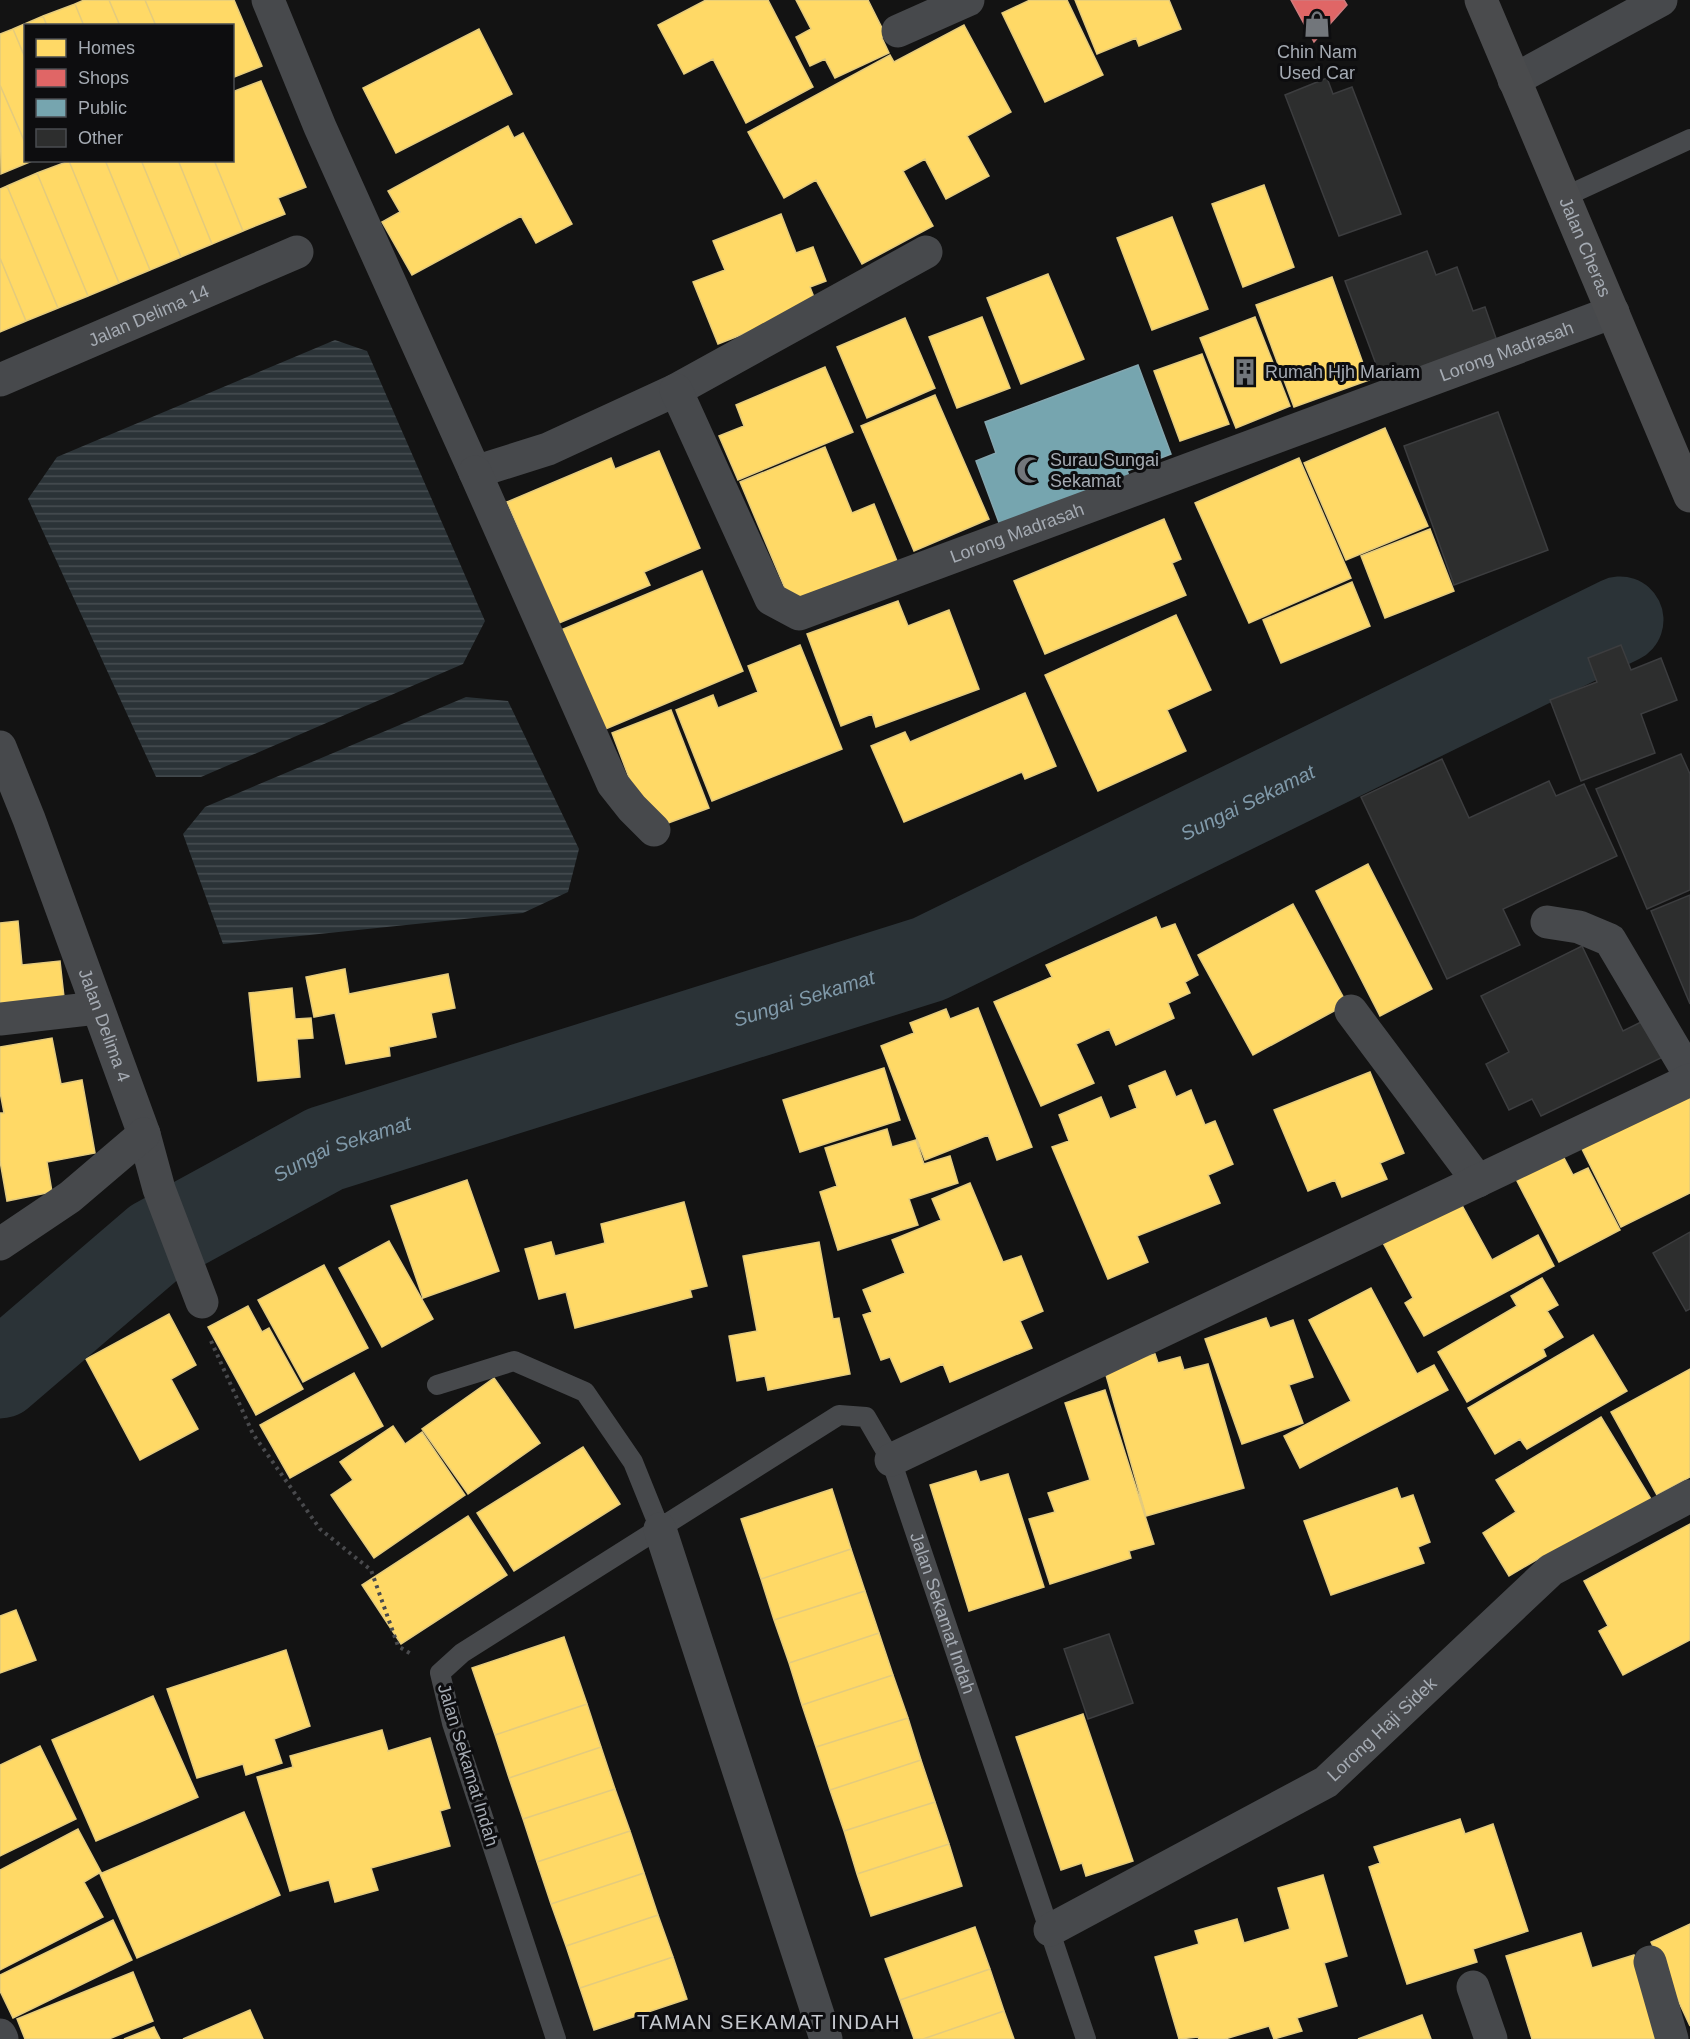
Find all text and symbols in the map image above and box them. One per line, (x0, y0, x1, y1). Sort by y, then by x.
shop icon: Chin Nam Used Car (1302, 9, 1332, 39)
legend (24, 24, 234, 162)
text: Homes (78, 38, 135, 58)
place label: Chin Nam Used Car (1277, 42, 1357, 83)
text: Shops (78, 68, 129, 88)
text: Public (78, 98, 127, 118)
text: Other (78, 128, 123, 148)
street label: Jalan Cheras (1555, 194, 1615, 300)
street label: Jalan Delima 14 (86, 281, 212, 351)
street label: Lorong Madrasah (1437, 318, 1576, 385)
building icon: Rumah Hjh Mariam (1230, 357, 1260, 387)
place label: Rumah Hjh Mariam (1265, 362, 1420, 382)
place label: Surau Sungai Sekamat (1050, 450, 1159, 491)
mosque icon: Surau Sungai Sekamat (1015, 455, 1045, 485)
street label: Lorong Madrasah (947, 499, 1087, 567)
water label: Sungai Sekamat (1177, 760, 1320, 845)
water label: Sungai Sekamat (731, 965, 879, 1031)
street label: Jalan Delima 4 (74, 966, 134, 1084)
water label: Sungai Sekamat (269, 1111, 415, 1186)
street label: Jalan Sekamat Indah (906, 1530, 979, 1696)
street label: Lorong Haji Sidek (1323, 1673, 1441, 1785)
street label: Jalan Sekamat Indah (434, 1681, 502, 1849)
district label: TAMAN SEKAMAT INDAH (637, 2011, 901, 2033)

